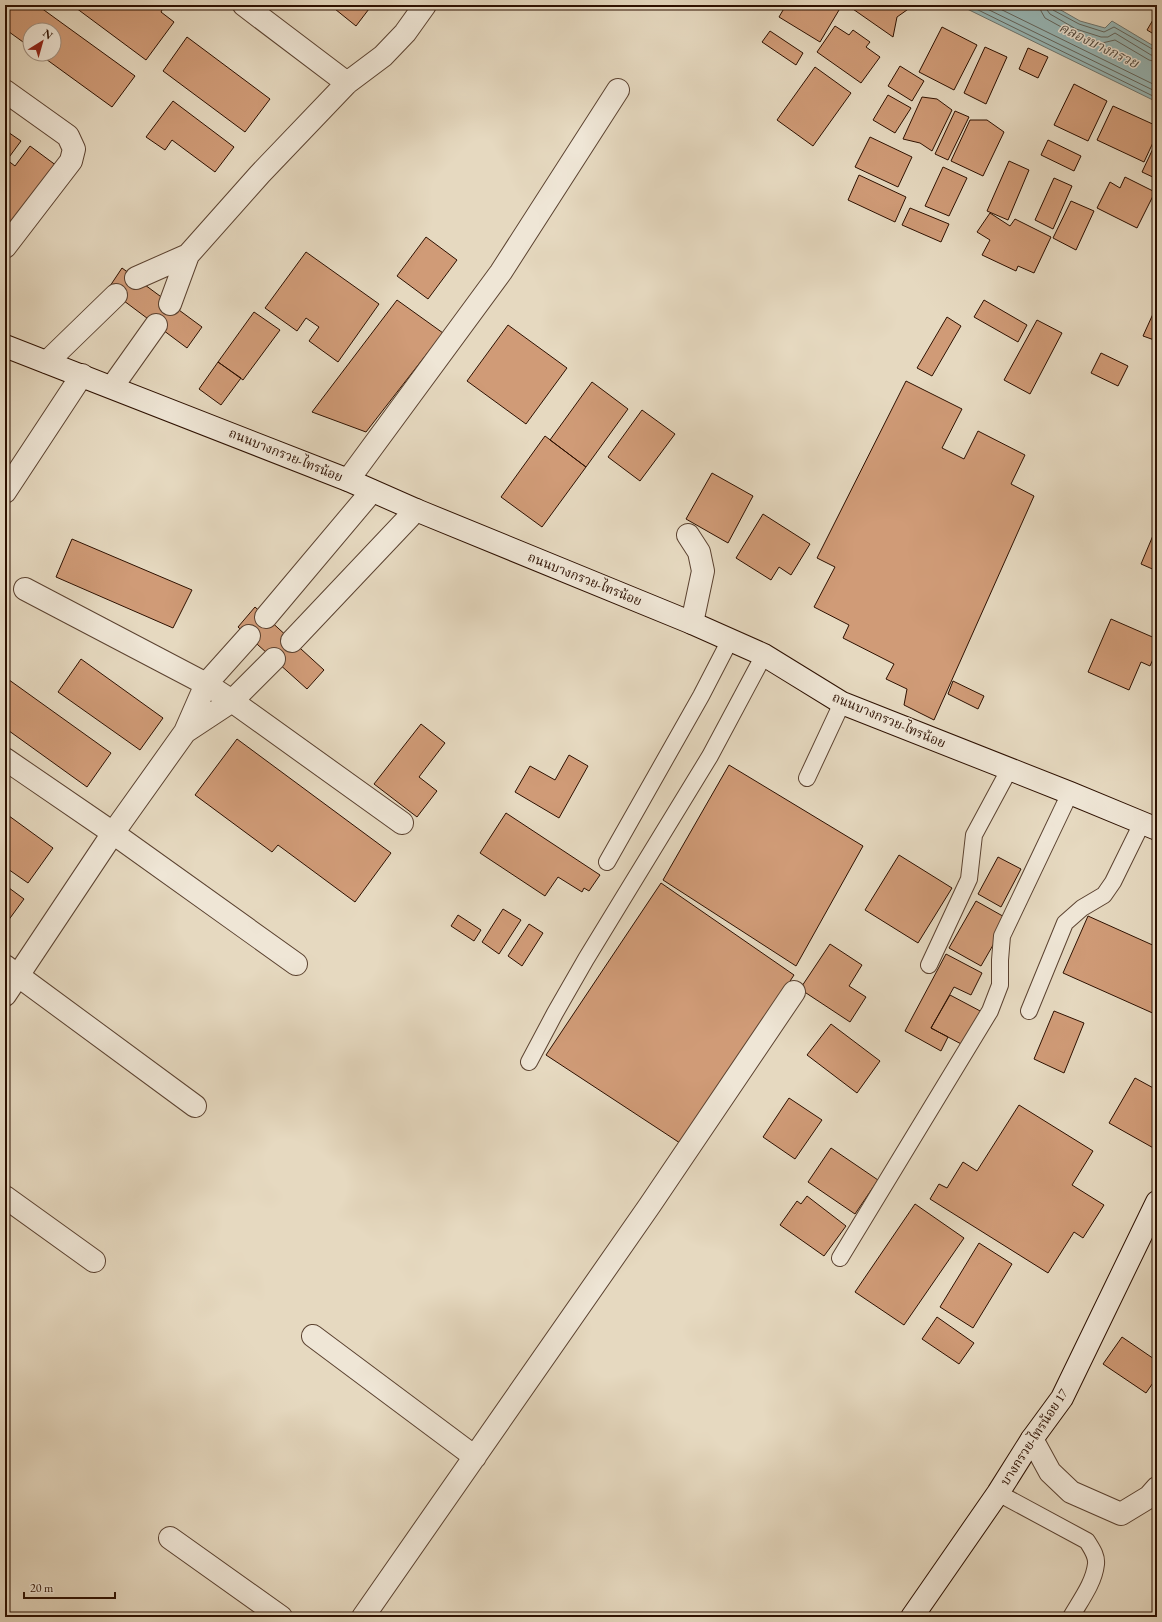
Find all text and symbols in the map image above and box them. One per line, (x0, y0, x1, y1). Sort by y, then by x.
water label: คลองบางกรวย (1056, 18, 1143, 73)
north arrow (22, 22, 62, 62)
text: N (40, 26, 56, 42)
street label: ถนนบางกรวย-ไทรน้อย (226, 424, 346, 486)
street label: ถนนบางกรวย-ไทรน้อย (525, 548, 645, 610)
street label: ถนนบางกรวย-ไทรน้อย (830, 688, 948, 752)
street label: บางกรวย-ไทรน้อย 17 (996, 1385, 1072, 1489)
scale bar (24, 1574, 115, 1600)
text: 20 m (30, 1580, 54, 1596)

